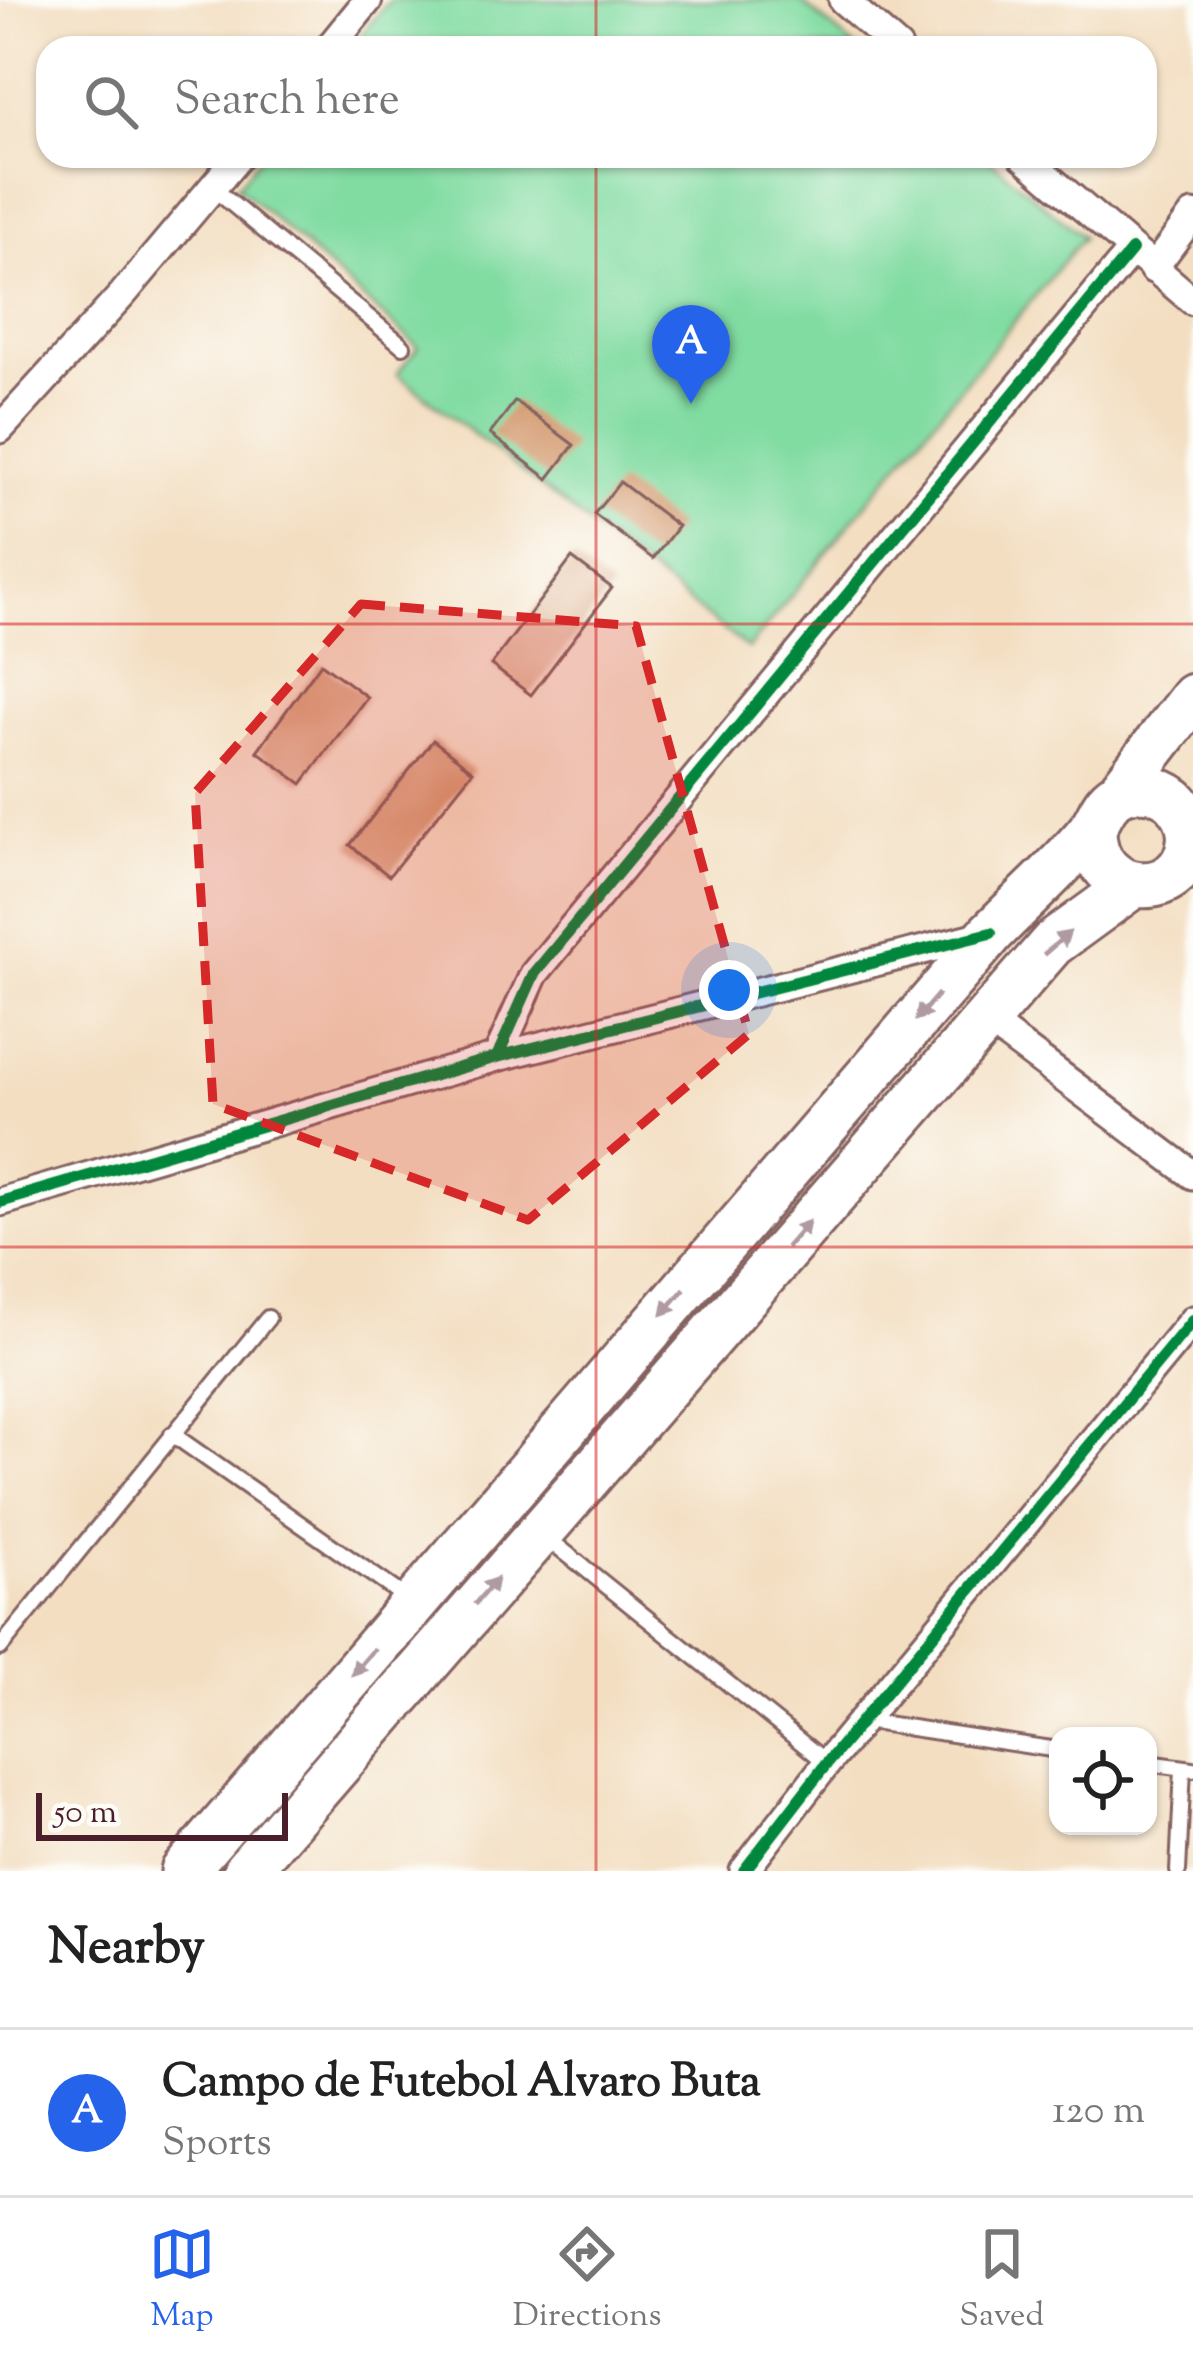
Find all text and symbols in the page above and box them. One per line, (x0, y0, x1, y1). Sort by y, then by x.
search box (36, 36, 1157, 168)
icon: search (78, 69, 144, 135)
text: Search here (174, 70, 400, 135)
pin: A (652, 305, 730, 404)
one-way arrow (1041, 930, 1071, 956)
your location (699, 960, 759, 1020)
one-way arrow (914, 992, 941, 1022)
one-way arrow (784, 1219, 810, 1249)
one-way arrow (660, 1287, 686, 1317)
one-way arrow (473, 1577, 499, 1607)
one-way arrow (351, 1647, 377, 1677)
map controls (1049, 1727, 1157, 1835)
button: locate (1049, 1727, 1157, 1835)
scale bar (36, 1787, 288, 1840)
text: 50 m (54, 1790, 117, 1838)
text: Nearby (48, 1913, 205, 1986)
text: Campo de Futebol Alvaro Buta (162, 2052, 761, 2117)
text: A (71, 2085, 103, 2141)
text: 120 m (1052, 2085, 1145, 2141)
text: Sports (162, 2117, 272, 2173)
tab: Map (149, 2221, 215, 2341)
tab: Directions (513, 2221, 662, 2341)
tab: Saved (959, 2221, 1044, 2341)

